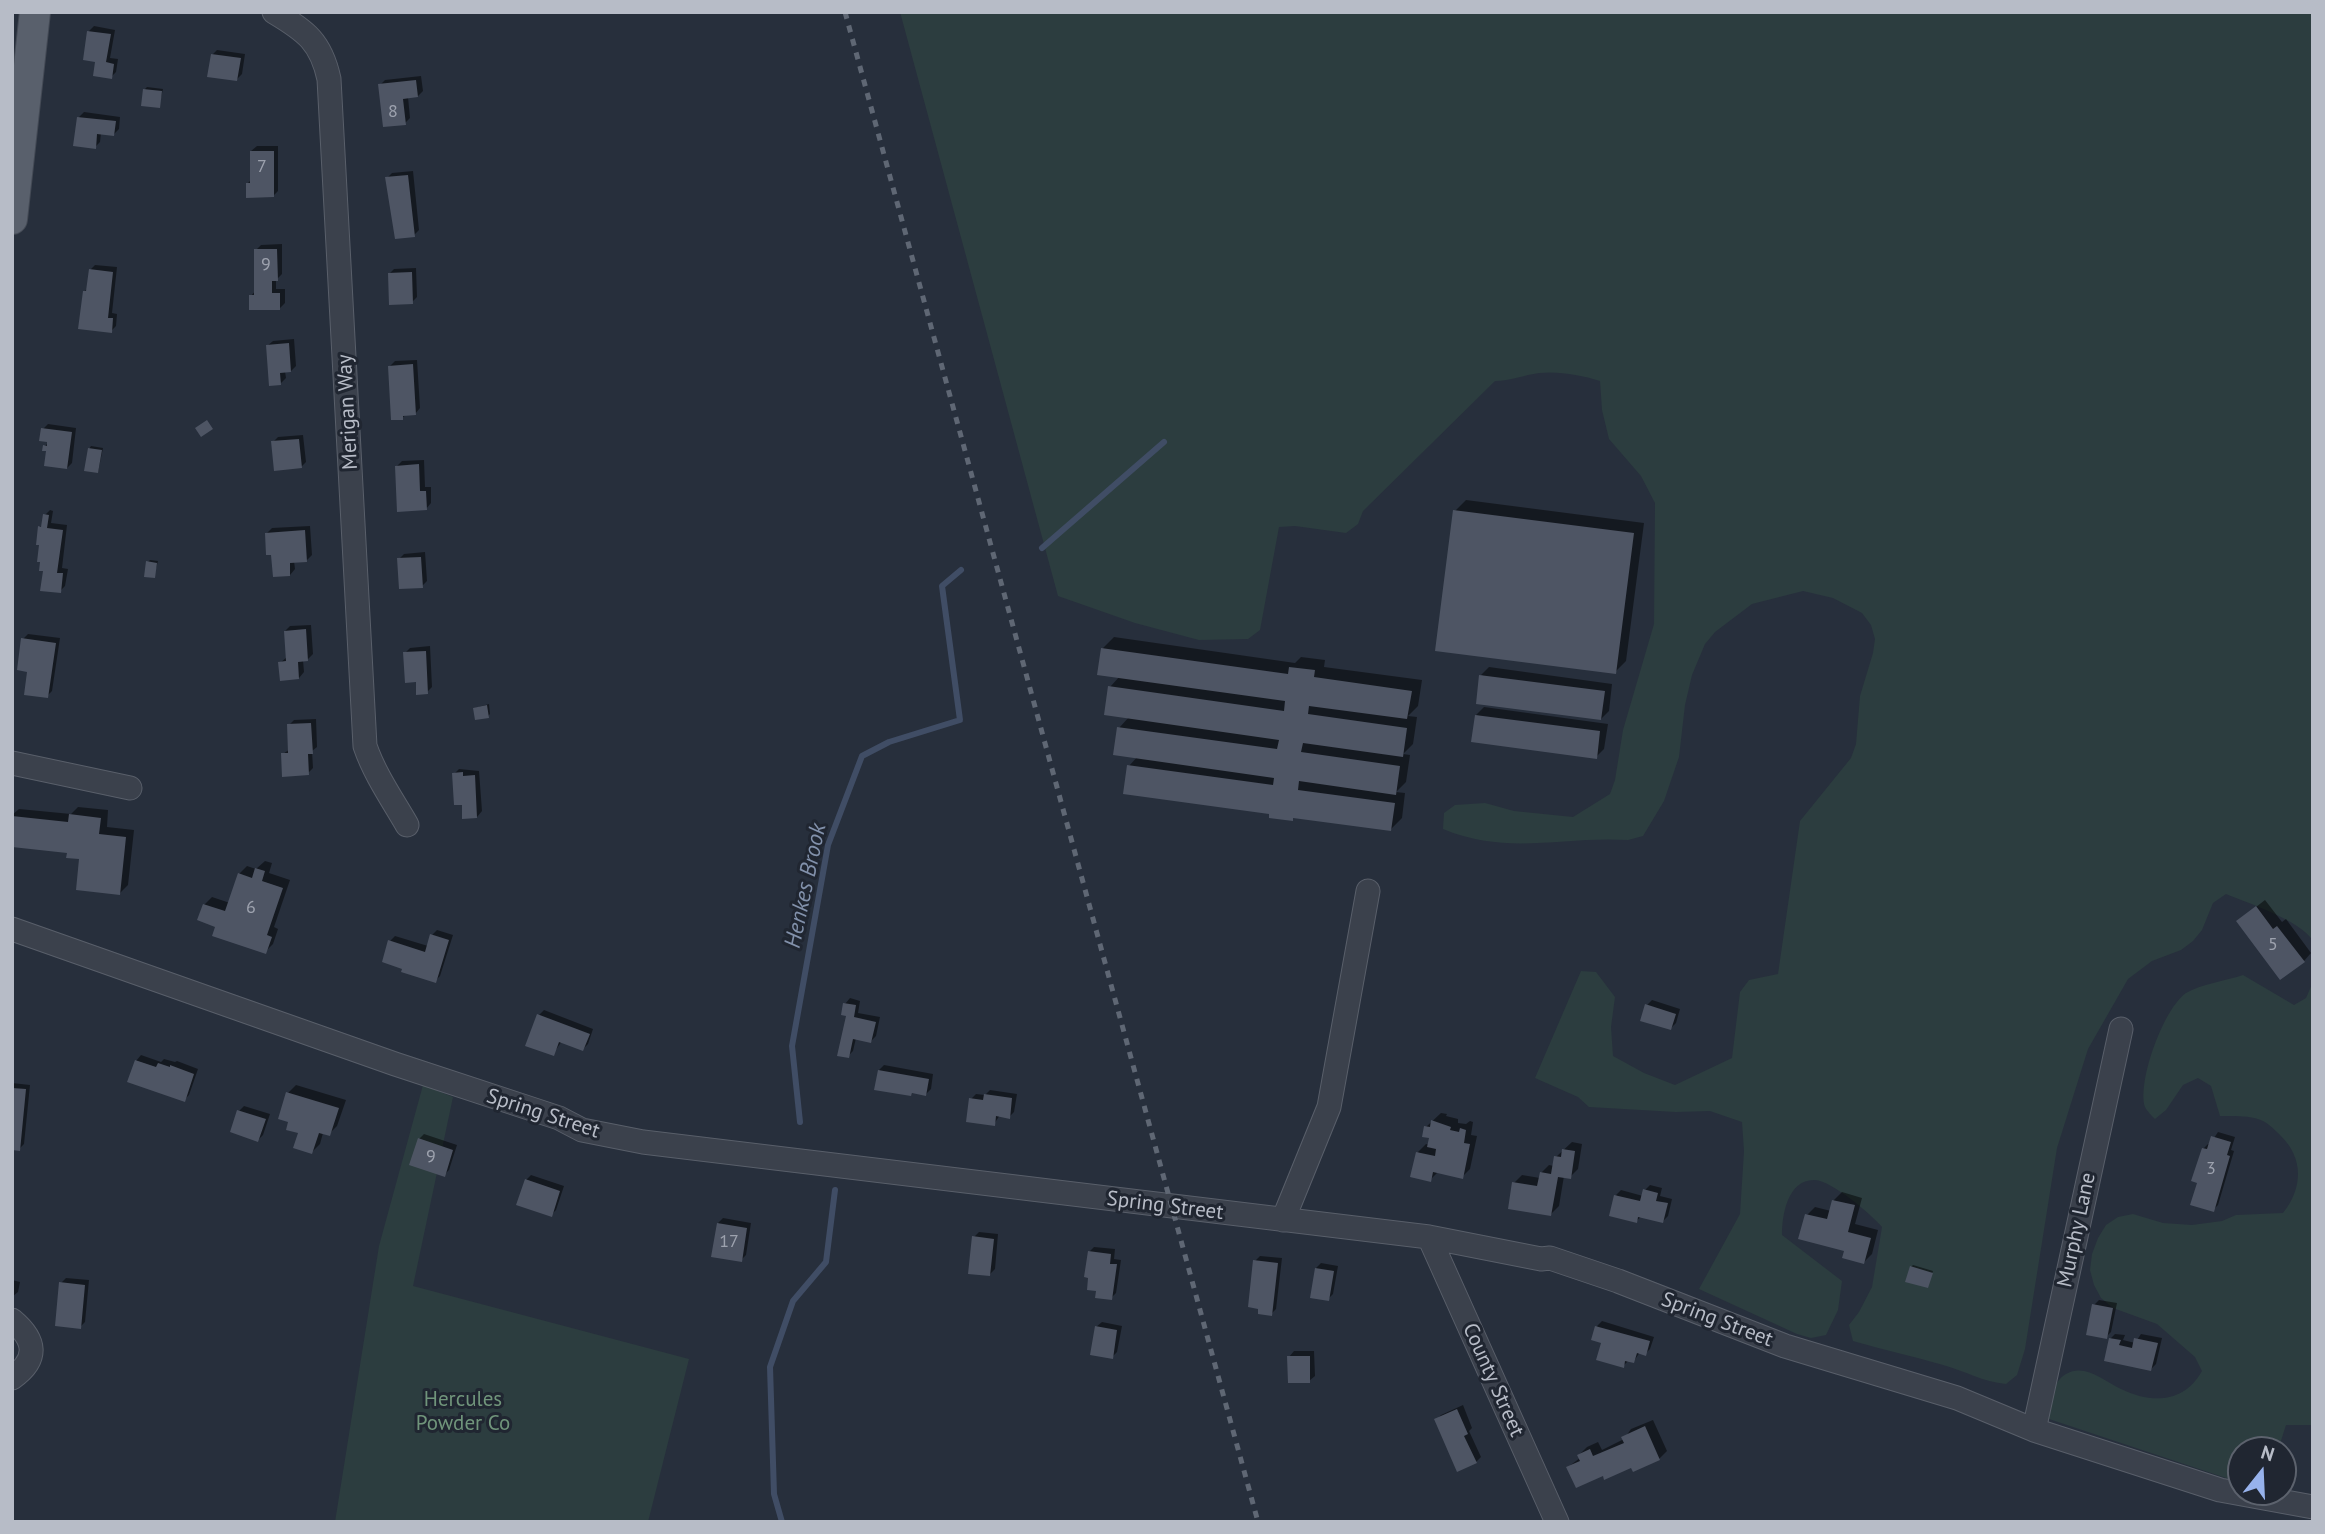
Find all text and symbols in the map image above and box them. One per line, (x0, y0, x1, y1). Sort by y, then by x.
house number: 8 (388, 101, 398, 123)
house number: 7 (257, 156, 267, 178)
house number: 9 (261, 254, 271, 276)
street label: Merigan Way (332, 354, 364, 470)
water label: Henkes Brook (779, 821, 833, 951)
house number: 6 (246, 897, 256, 919)
house number: 5 (2268, 934, 2278, 956)
street label: Spring Street (483, 1084, 603, 1144)
house number: 9 (426, 1146, 436, 1168)
house number: 3 (2206, 1158, 2216, 1180)
street label: Murphy Lane (2053, 1170, 2101, 1290)
street label: Spring Street (1105, 1186, 1225, 1226)
house number: 17 (719, 1231, 739, 1253)
street label: Spring Street (1658, 1287, 1776, 1353)
street label: County Street (1457, 1319, 1529, 1441)
park label: Hercules Powder Co (416, 1387, 510, 1437)
north arrow (2227, 1436, 2297, 1506)
text: N (2258, 1440, 2278, 1466)

